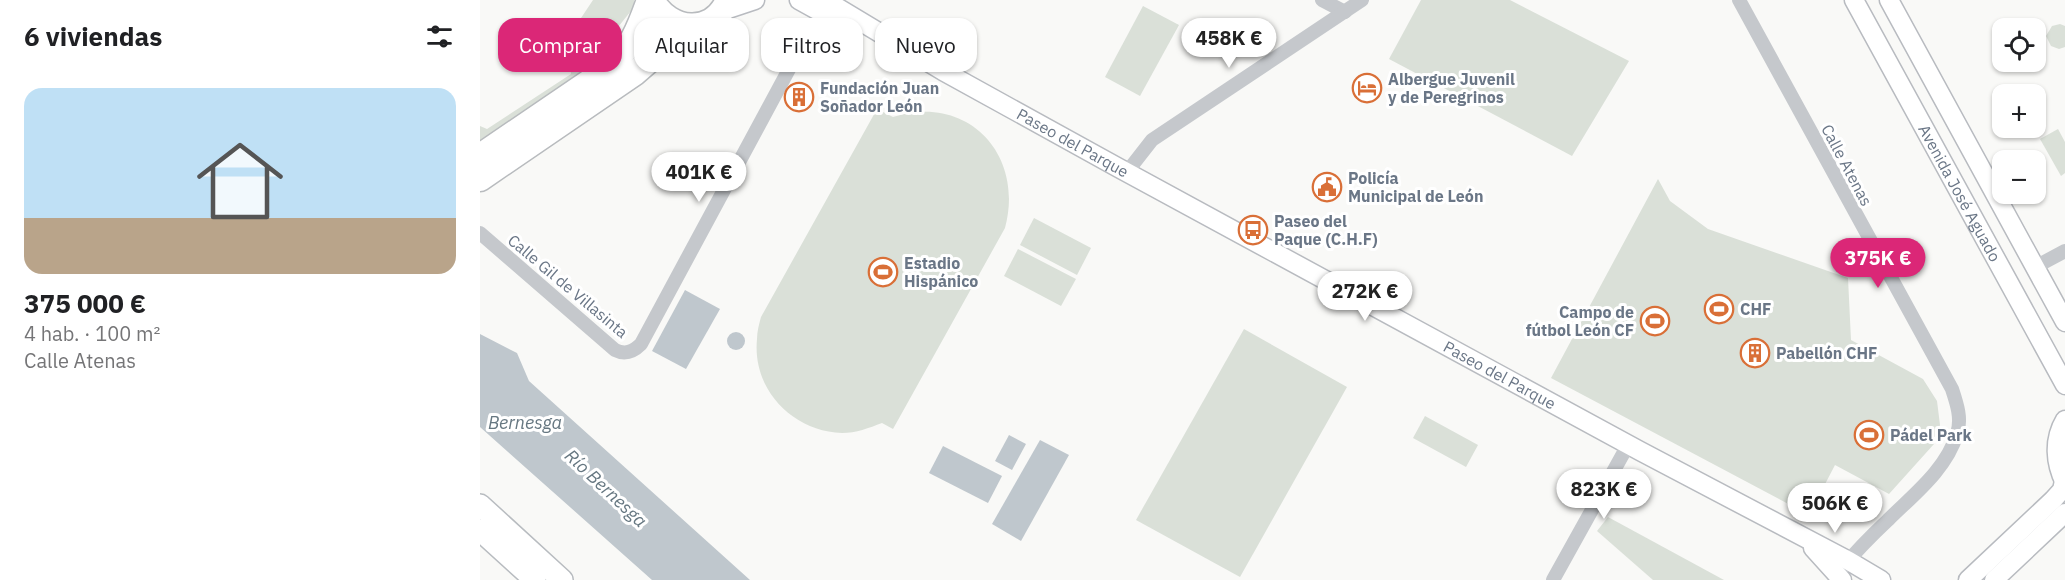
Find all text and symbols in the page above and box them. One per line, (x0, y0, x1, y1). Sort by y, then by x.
chip: Comprar (498, 18, 622, 72)
chip: Alquilar (634, 18, 749, 72)
chip: Filtros (761, 18, 863, 72)
chip: Nuevo (875, 18, 977, 72)
pin: 458K € (1180, 18, 1278, 69)
map controls (1992, 18, 2046, 204)
button: locate (1992, 18, 2046, 72)
text: 6 viviendas (24, 19, 162, 53)
icon: filters (423, 20, 456, 53)
text: 458K € (1195, 24, 1263, 51)
place label: Albergue Juvenil y de Peregrinos (1388, 69, 1515, 107)
hotel icon: Albergue Juvenil y de Peregrinos (1351, 72, 1383, 104)
place label: Fundación Juan Soñador León (820, 78, 939, 116)
building icon: Fundación Juan Soñador León (783, 81, 815, 113)
button: + (1992, 84, 2046, 138)
street label: Paseo del Parque (1013, 104, 1132, 182)
street label: Calle Atenas (1817, 121, 1877, 209)
street label: Avenida José Aguado (1914, 121, 2005, 265)
icon: home (186, 127, 294, 235)
button: − (1992, 150, 2046, 204)
pin: 401K € (650, 152, 748, 203)
text: 401K € (665, 158, 733, 185)
place label: Policía Municipal de León (1348, 168, 1483, 206)
public building icon: Policía Municipal de León (1311, 171, 1343, 203)
place label: Paseo del Paque (C.H.F) (1274, 211, 1378, 249)
bus stop icon: Paseo del Paque (C.H.F) (1237, 214, 1269, 246)
street label: Calle Gil de Villasinta (504, 230, 632, 342)
pin: 375K € (1829, 238, 1927, 289)
text: 375K € (1844, 244, 1912, 271)
place label: Estadio Hispánico (904, 253, 978, 291)
sports icon: Estadio Hispánico (867, 256, 899, 288)
pin: 272K € (1316, 271, 1414, 322)
text: 272K € (1331, 277, 1399, 304)
text: 375 000 € (24, 286, 146, 320)
sports icon: CHF (1703, 293, 1735, 325)
place label: CHF (1740, 299, 1771, 319)
place label: Campo de fútbol León CF (1526, 302, 1634, 340)
sports icon: Campo de fútbol León CF (1639, 305, 1671, 337)
text: 4 hab. · 100 m² (24, 320, 160, 347)
street label: Paseo del Parque (1440, 336, 1560, 413)
building icon: Pabellón CHF (1739, 337, 1771, 369)
place label: Pabellón CHF (1776, 343, 1877, 363)
text: Calle Atenas (24, 347, 136, 374)
water label: Bernesga (488, 411, 562, 434)
sports icon: Pádel Park (1853, 419, 1885, 451)
place label: Pádel Park (1890, 425, 1973, 445)
water label: Río Bernesga (560, 444, 652, 532)
pin: 823K € (1555, 469, 1653, 520)
text: 823K € (1570, 475, 1638, 502)
pin: 506K € (1786, 483, 1884, 534)
text: 506K € (1801, 489, 1869, 516)

